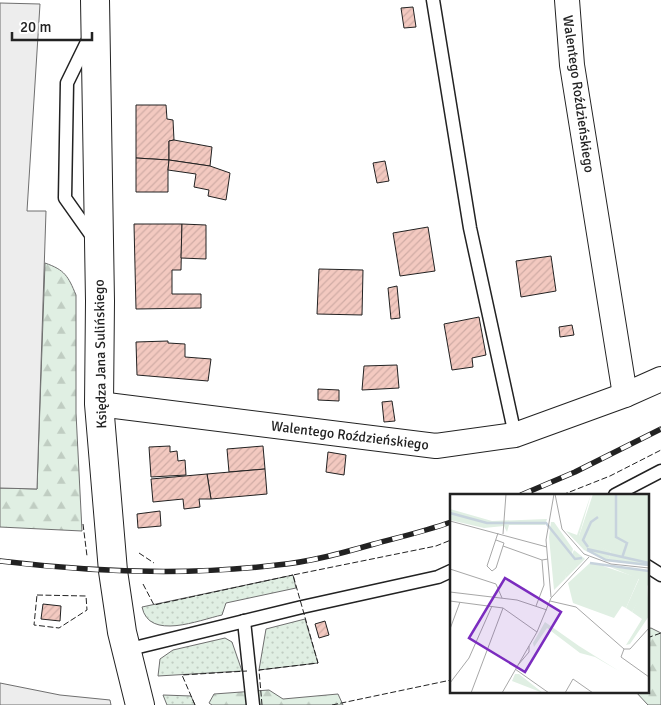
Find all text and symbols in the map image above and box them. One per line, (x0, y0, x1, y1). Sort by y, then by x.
scale bar (12, 10, 92, 42)
street label: Walentego Roździeńskiego (559, 14, 598, 174)
text: 20 m (20, 18, 51, 36)
street label: Księdza Jana Sulińskiego (91, 279, 110, 429)
street label: Walentego Roździeńskiego (270, 417, 430, 454)
inset map (450, 494, 648, 692)

